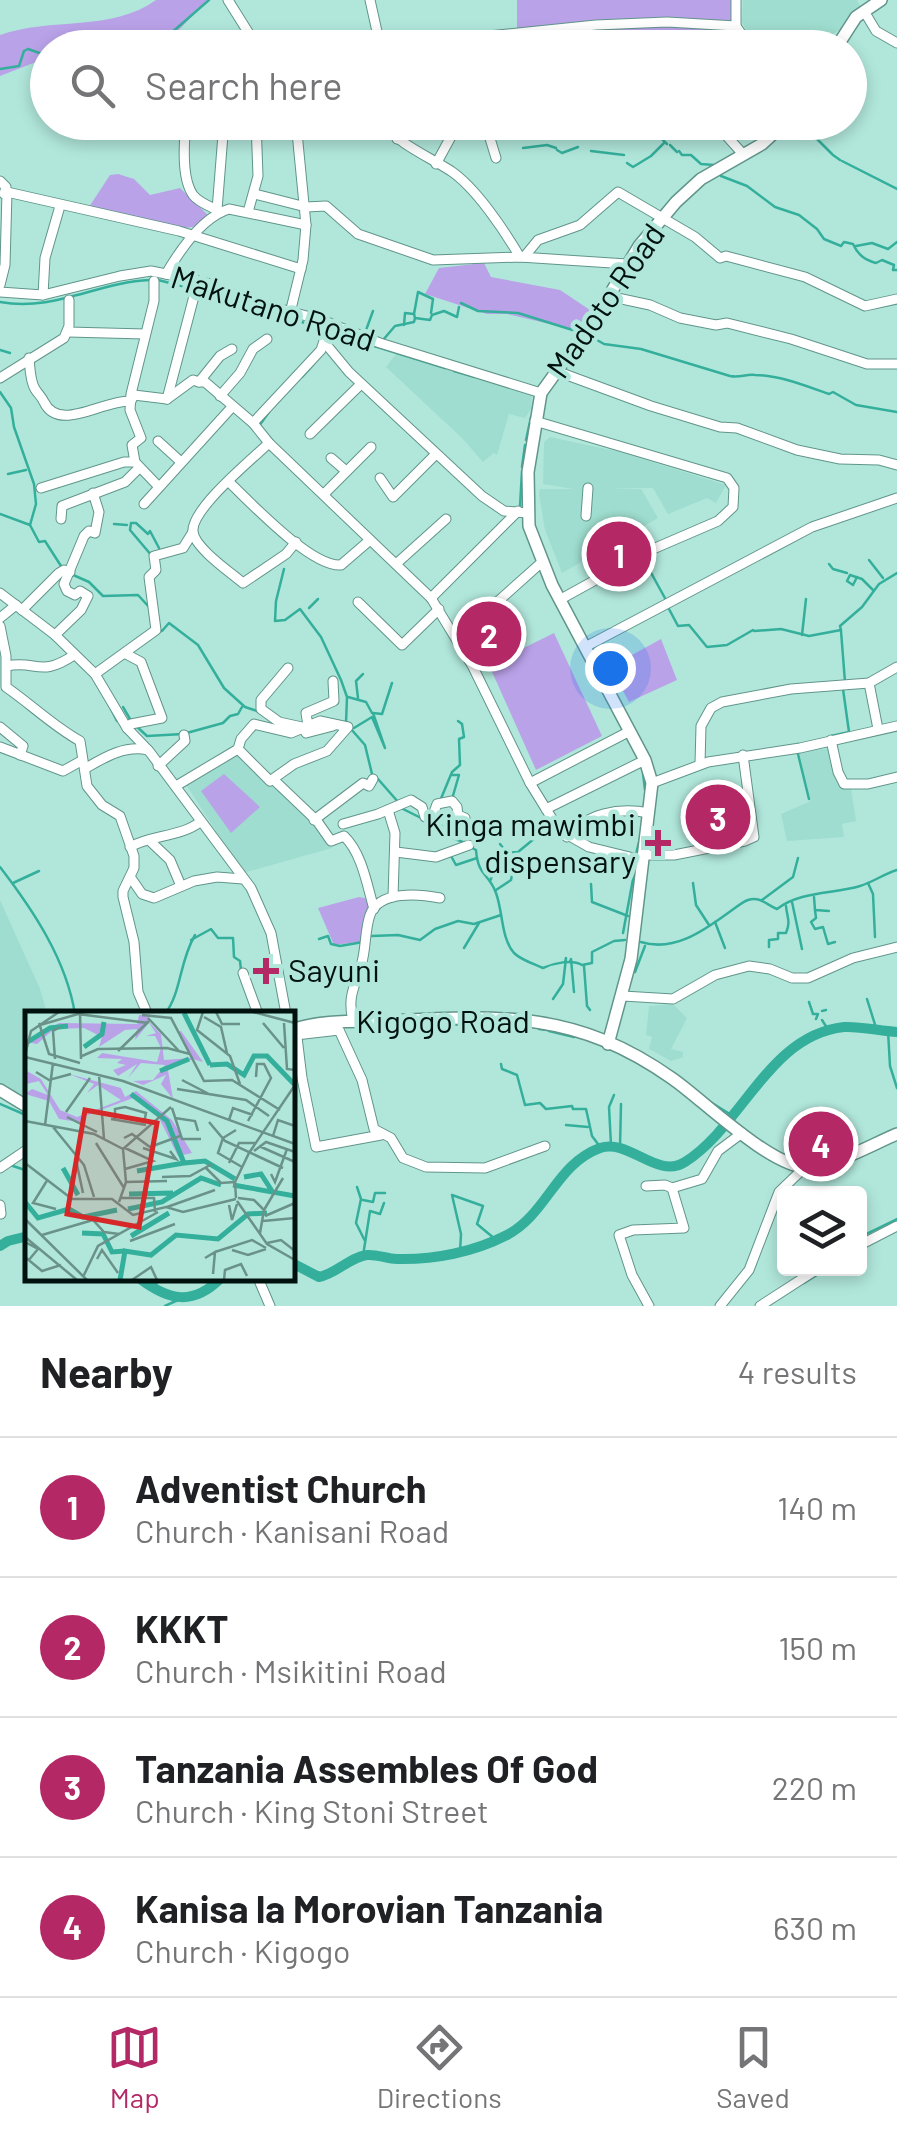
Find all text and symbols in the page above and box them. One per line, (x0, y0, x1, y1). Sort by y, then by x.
search box (30, 30, 867, 140)
icon: search (65, 58, 120, 113)
text: Search here (145, 62, 343, 108)
street label: Madoto Road (537, 215, 671, 384)
street label: Makutano Road (167, 256, 380, 358)
pin: 1 (586, 516, 652, 592)
pin: 2 (456, 596, 522, 672)
your location (585, 643, 636, 694)
pin: 3 (686, 780, 750, 854)
place label: Kinga mawimbi dispensary (425, 804, 636, 879)
marker: Kinga mawimbi dispensary (645, 830, 671, 856)
place label: Sayuni (288, 950, 380, 988)
marker: Sayuni (253, 958, 279, 984)
street label: Kigogo Road (356, 1001, 530, 1039)
inset map (25, 1011, 295, 1281)
pin: 4 (788, 1106, 854, 1182)
map controls (777, 1186, 867, 1276)
button: layers (777, 1186, 867, 1276)
text: Nearby (40, 1346, 173, 1396)
text: 4 results (738, 1352, 857, 1390)
text: Adventist Church (135, 1465, 426, 1511)
text: 1 (67, 1488, 78, 1526)
text: 140 m (777, 1488, 857, 1526)
text: Church · Kanisani Road (135, 1511, 449, 1549)
text: KKKT (135, 1605, 229, 1651)
text: 2 (64, 1628, 81, 1666)
text: 150 m (778, 1628, 857, 1666)
text: Church · Msikitini Road (135, 1651, 447, 1689)
text: Tanzania Assembles Of God (135, 1745, 598, 1791)
text: 3 (64, 1768, 81, 1806)
text: 220 m (772, 1768, 857, 1806)
text: Church · King Stoni Street (135, 1791, 489, 1829)
text: Kanisa la Morovian Tanzania (135, 1885, 603, 1931)
text: 4 (63, 1908, 82, 1946)
text: 630 m (773, 1908, 857, 1946)
text: Church · Kigogo (135, 1931, 351, 1969)
tab: Map (107, 2020, 162, 2114)
tab: Directions (377, 2020, 502, 2114)
tab: Saved (716, 2020, 790, 2114)

